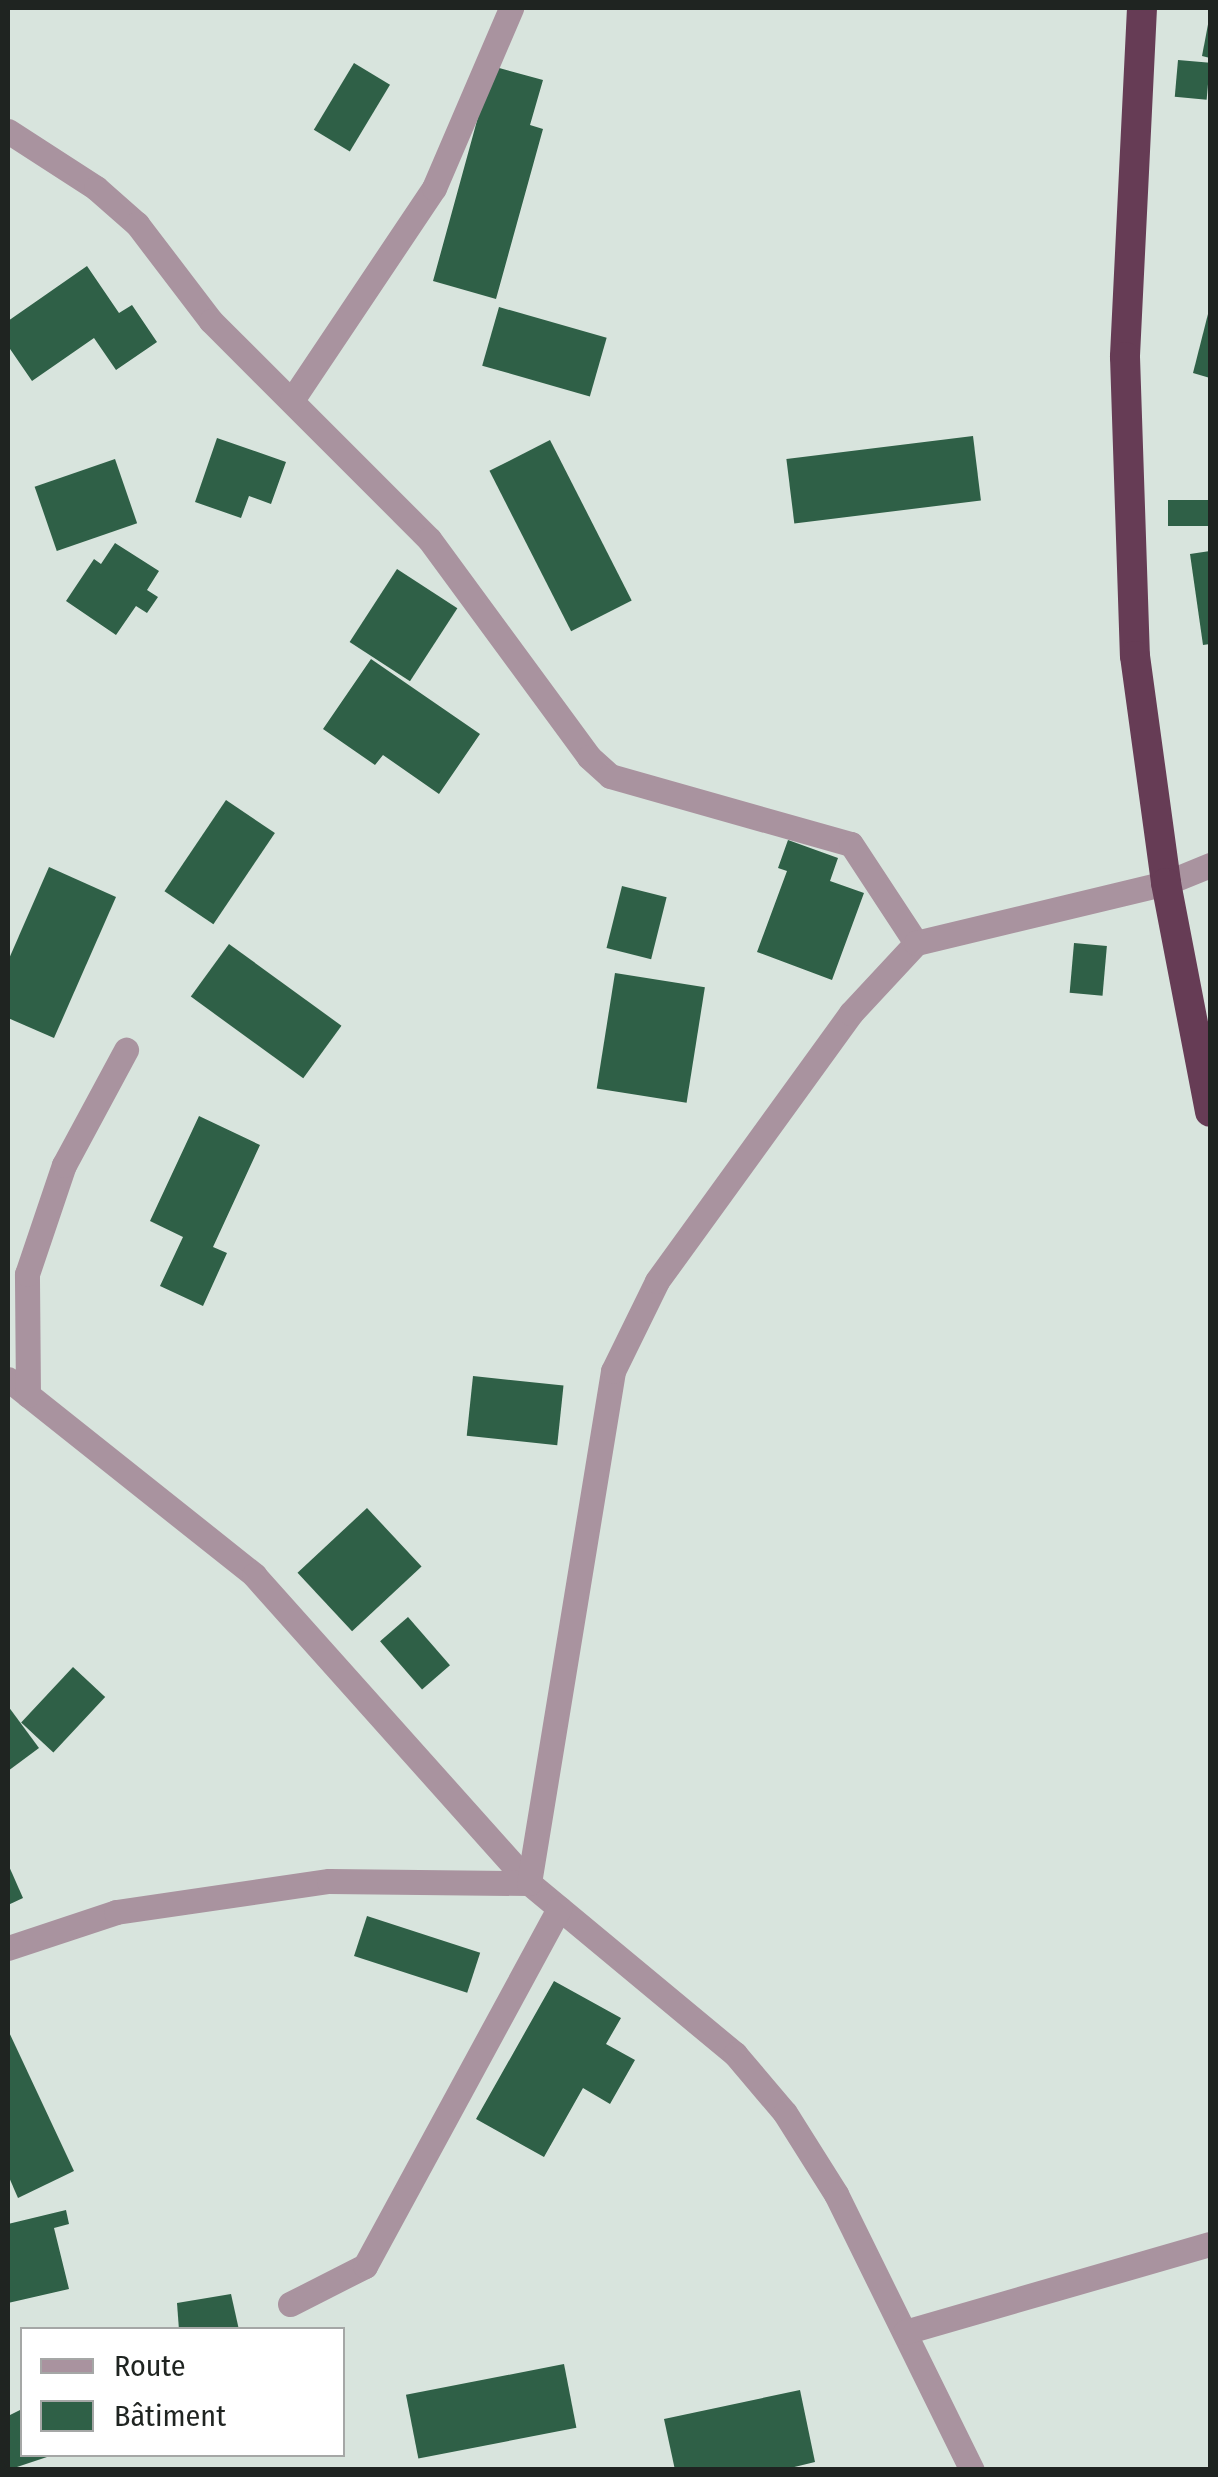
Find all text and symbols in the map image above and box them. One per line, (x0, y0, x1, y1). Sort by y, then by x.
legend (20, 2327, 345, 2457)
text: Route (114, 2348, 186, 2384)
text: Bâtiment (114, 2398, 226, 2434)

